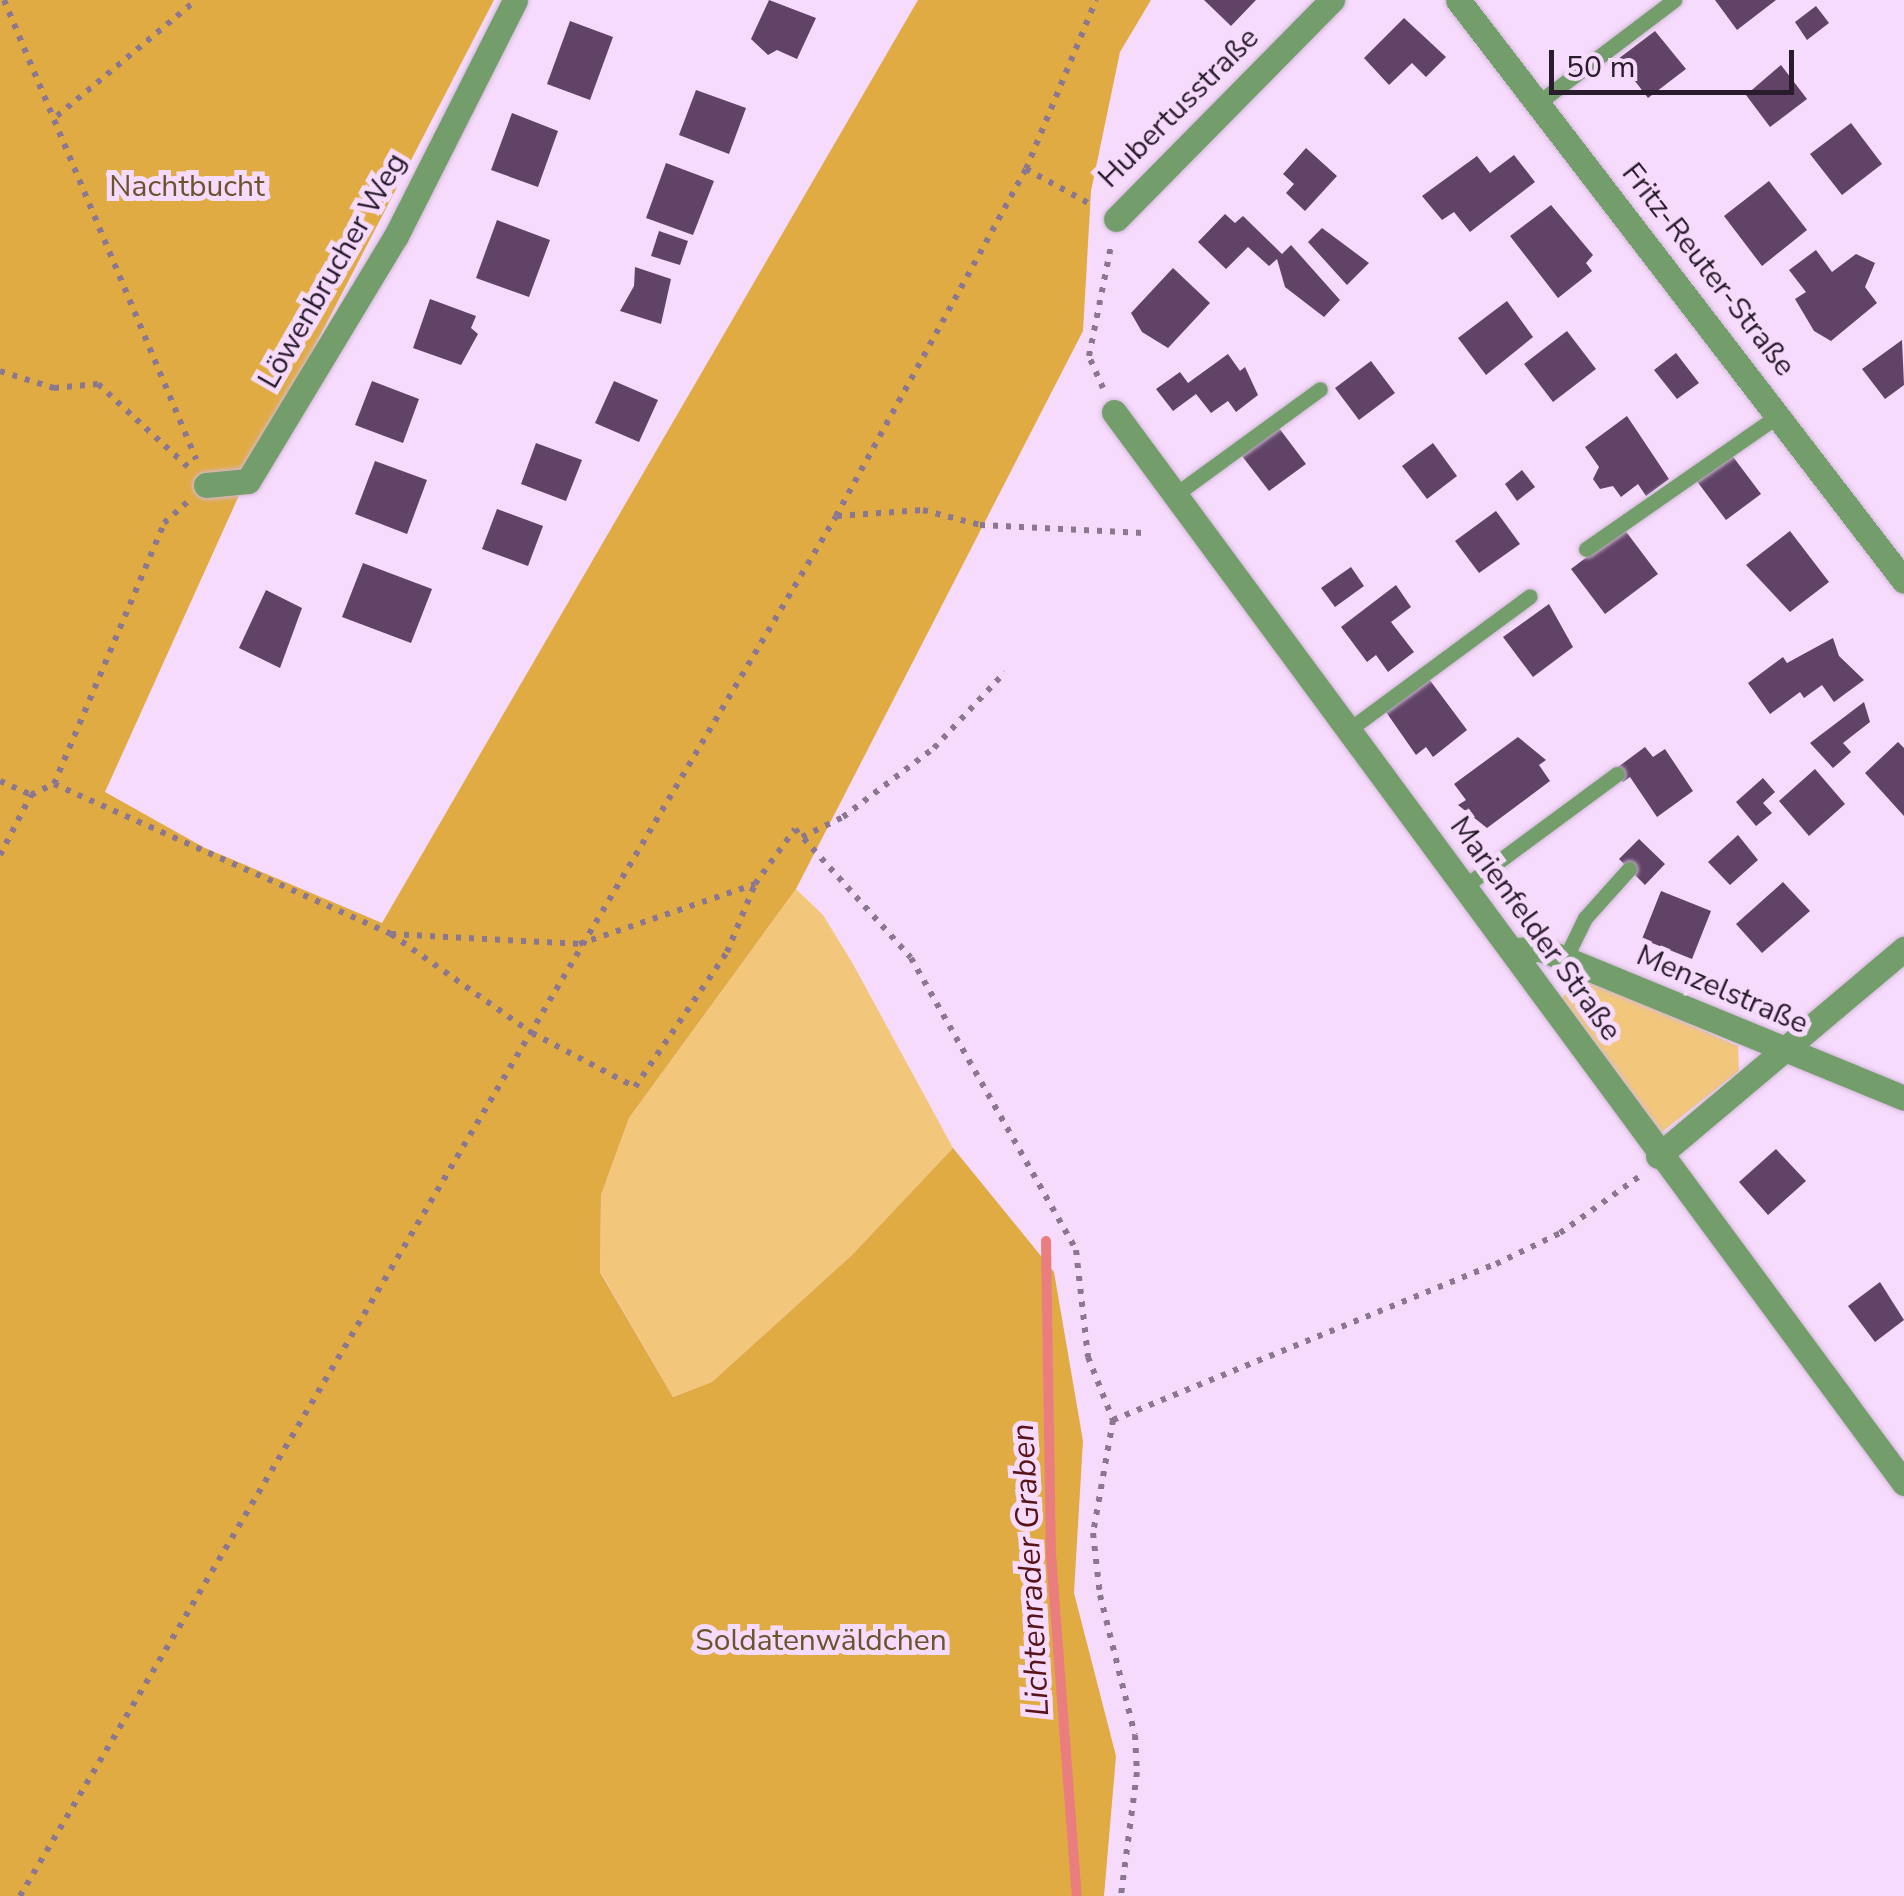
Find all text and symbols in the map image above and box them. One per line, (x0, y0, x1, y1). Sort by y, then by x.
street label: Hubertusstraße (1091, 20, 1267, 196)
scale bar (1554, 30, 1799, 92)
text: 50 m (1566, 47, 1635, 88)
street label: Löwenbrucher Weg (251, 147, 415, 395)
street label: Fritz-Reuter-Straße (1614, 156, 1802, 384)
park label: Nachtbucht (109, 169, 265, 205)
street label: Marienfelder Straße (1442, 810, 1628, 1048)
street label: Menzelstraße (1631, 938, 1813, 1042)
water label: Lichtenrader Graben (1004, 1423, 1058, 1717)
park label: Soldatenwäldchen (695, 1623, 947, 1659)

